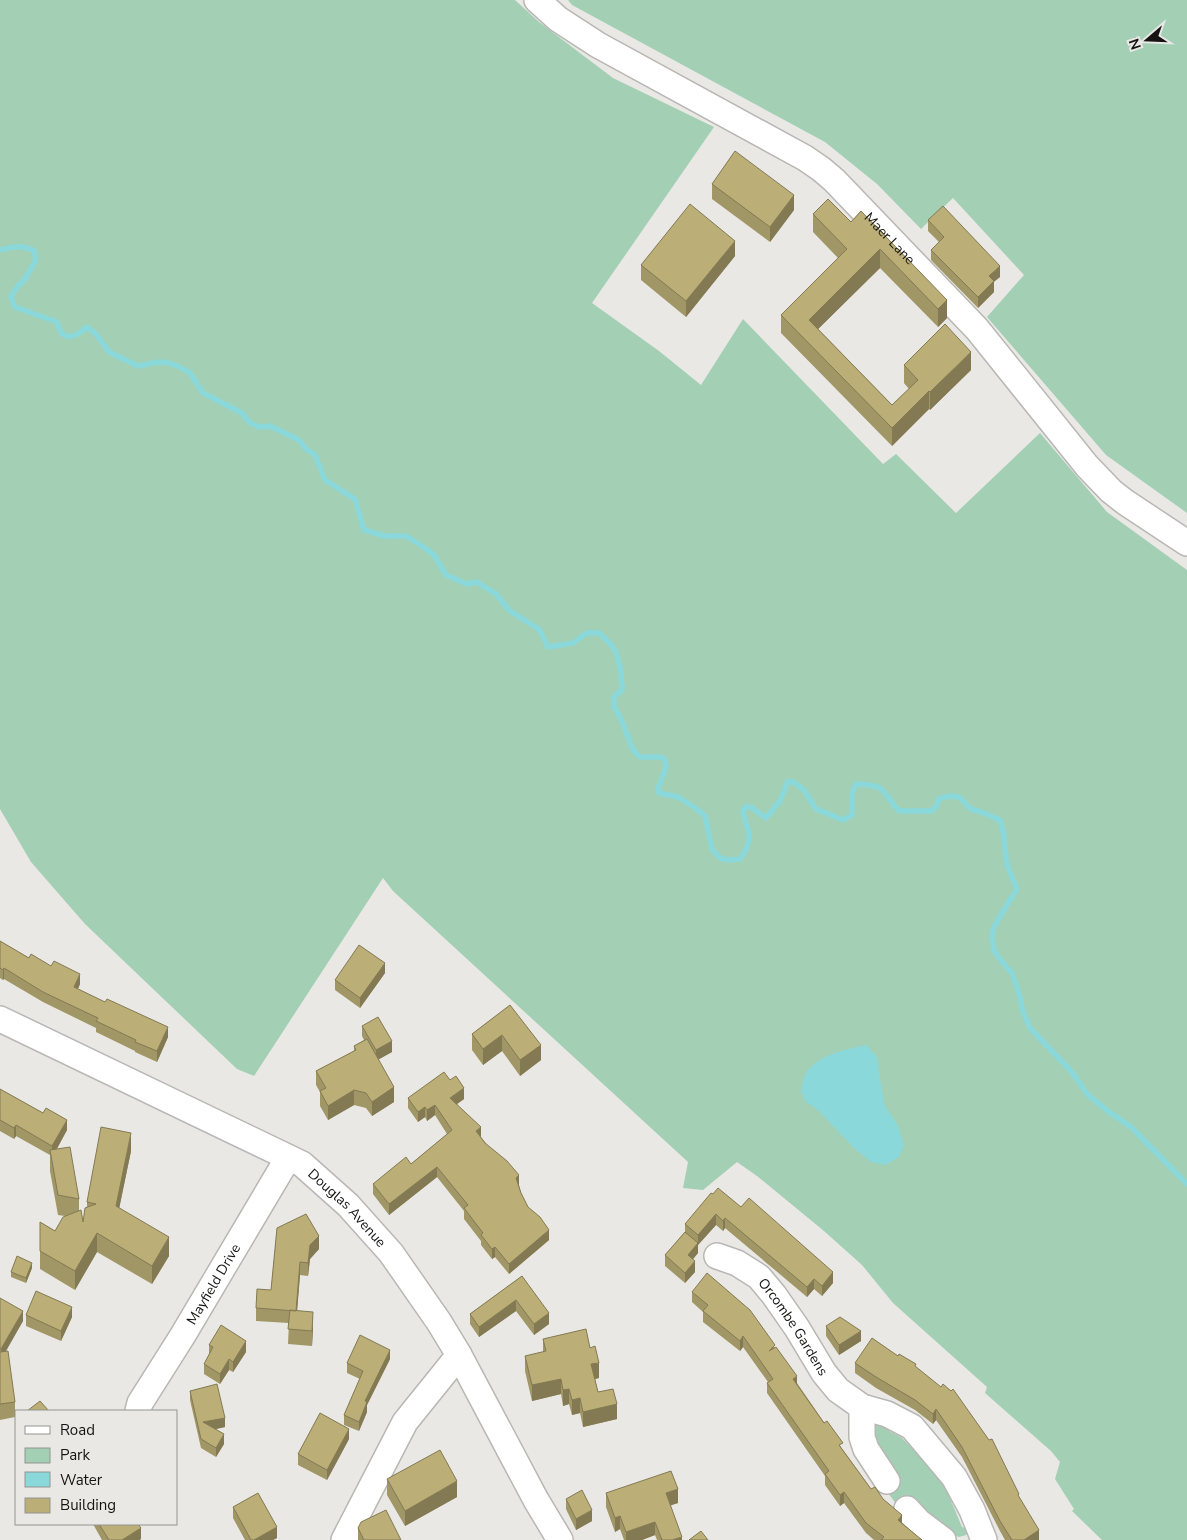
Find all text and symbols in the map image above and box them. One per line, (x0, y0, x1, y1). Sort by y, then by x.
north arrow (1122, 15, 1172, 65)
text: N (1124, 36, 1146, 52)
street label: Maer Lane (860, 208, 919, 269)
street label: Douglas Avenue (304, 1165, 390, 1251)
street label: Mayfield Drive (182, 1240, 245, 1328)
street label: Orcombe Gardens (754, 1274, 833, 1380)
legend (15, 1410, 178, 1525)
text: Road (60, 1420, 95, 1440)
text: Park (60, 1445, 90, 1465)
text: Water (60, 1470, 103, 1490)
text: Building (60, 1495, 116, 1515)

